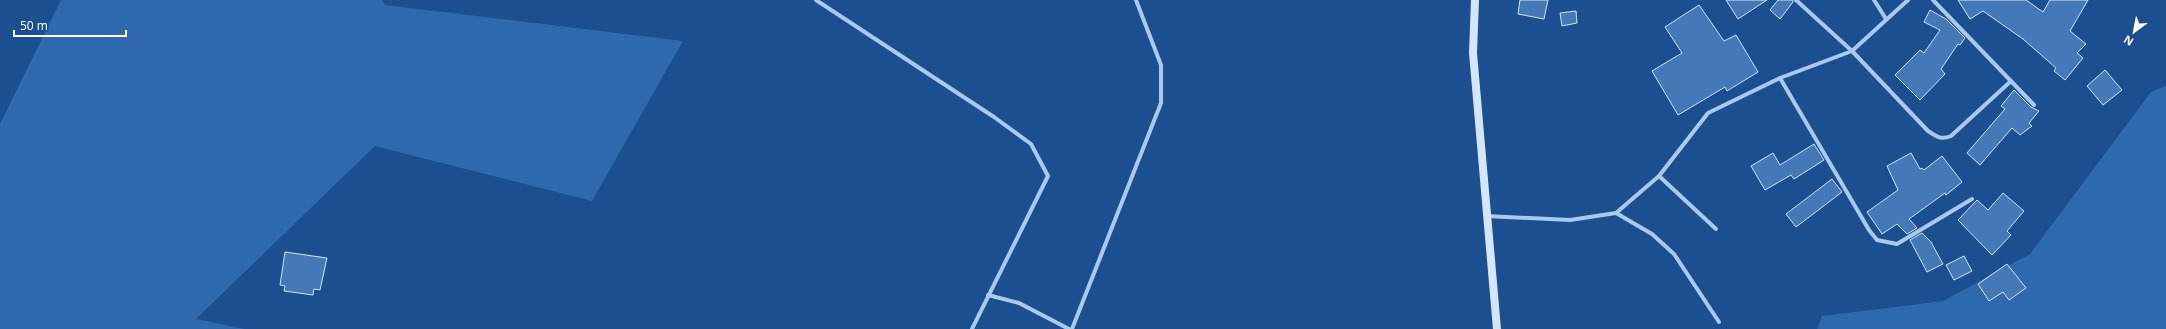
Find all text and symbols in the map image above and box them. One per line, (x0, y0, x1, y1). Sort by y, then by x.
scale bar (14, 12, 126, 38)
north arrow (2114, 12, 2154, 52)
text: 50 m (20, 17, 48, 34)
text: N (2121, 32, 2136, 50)

